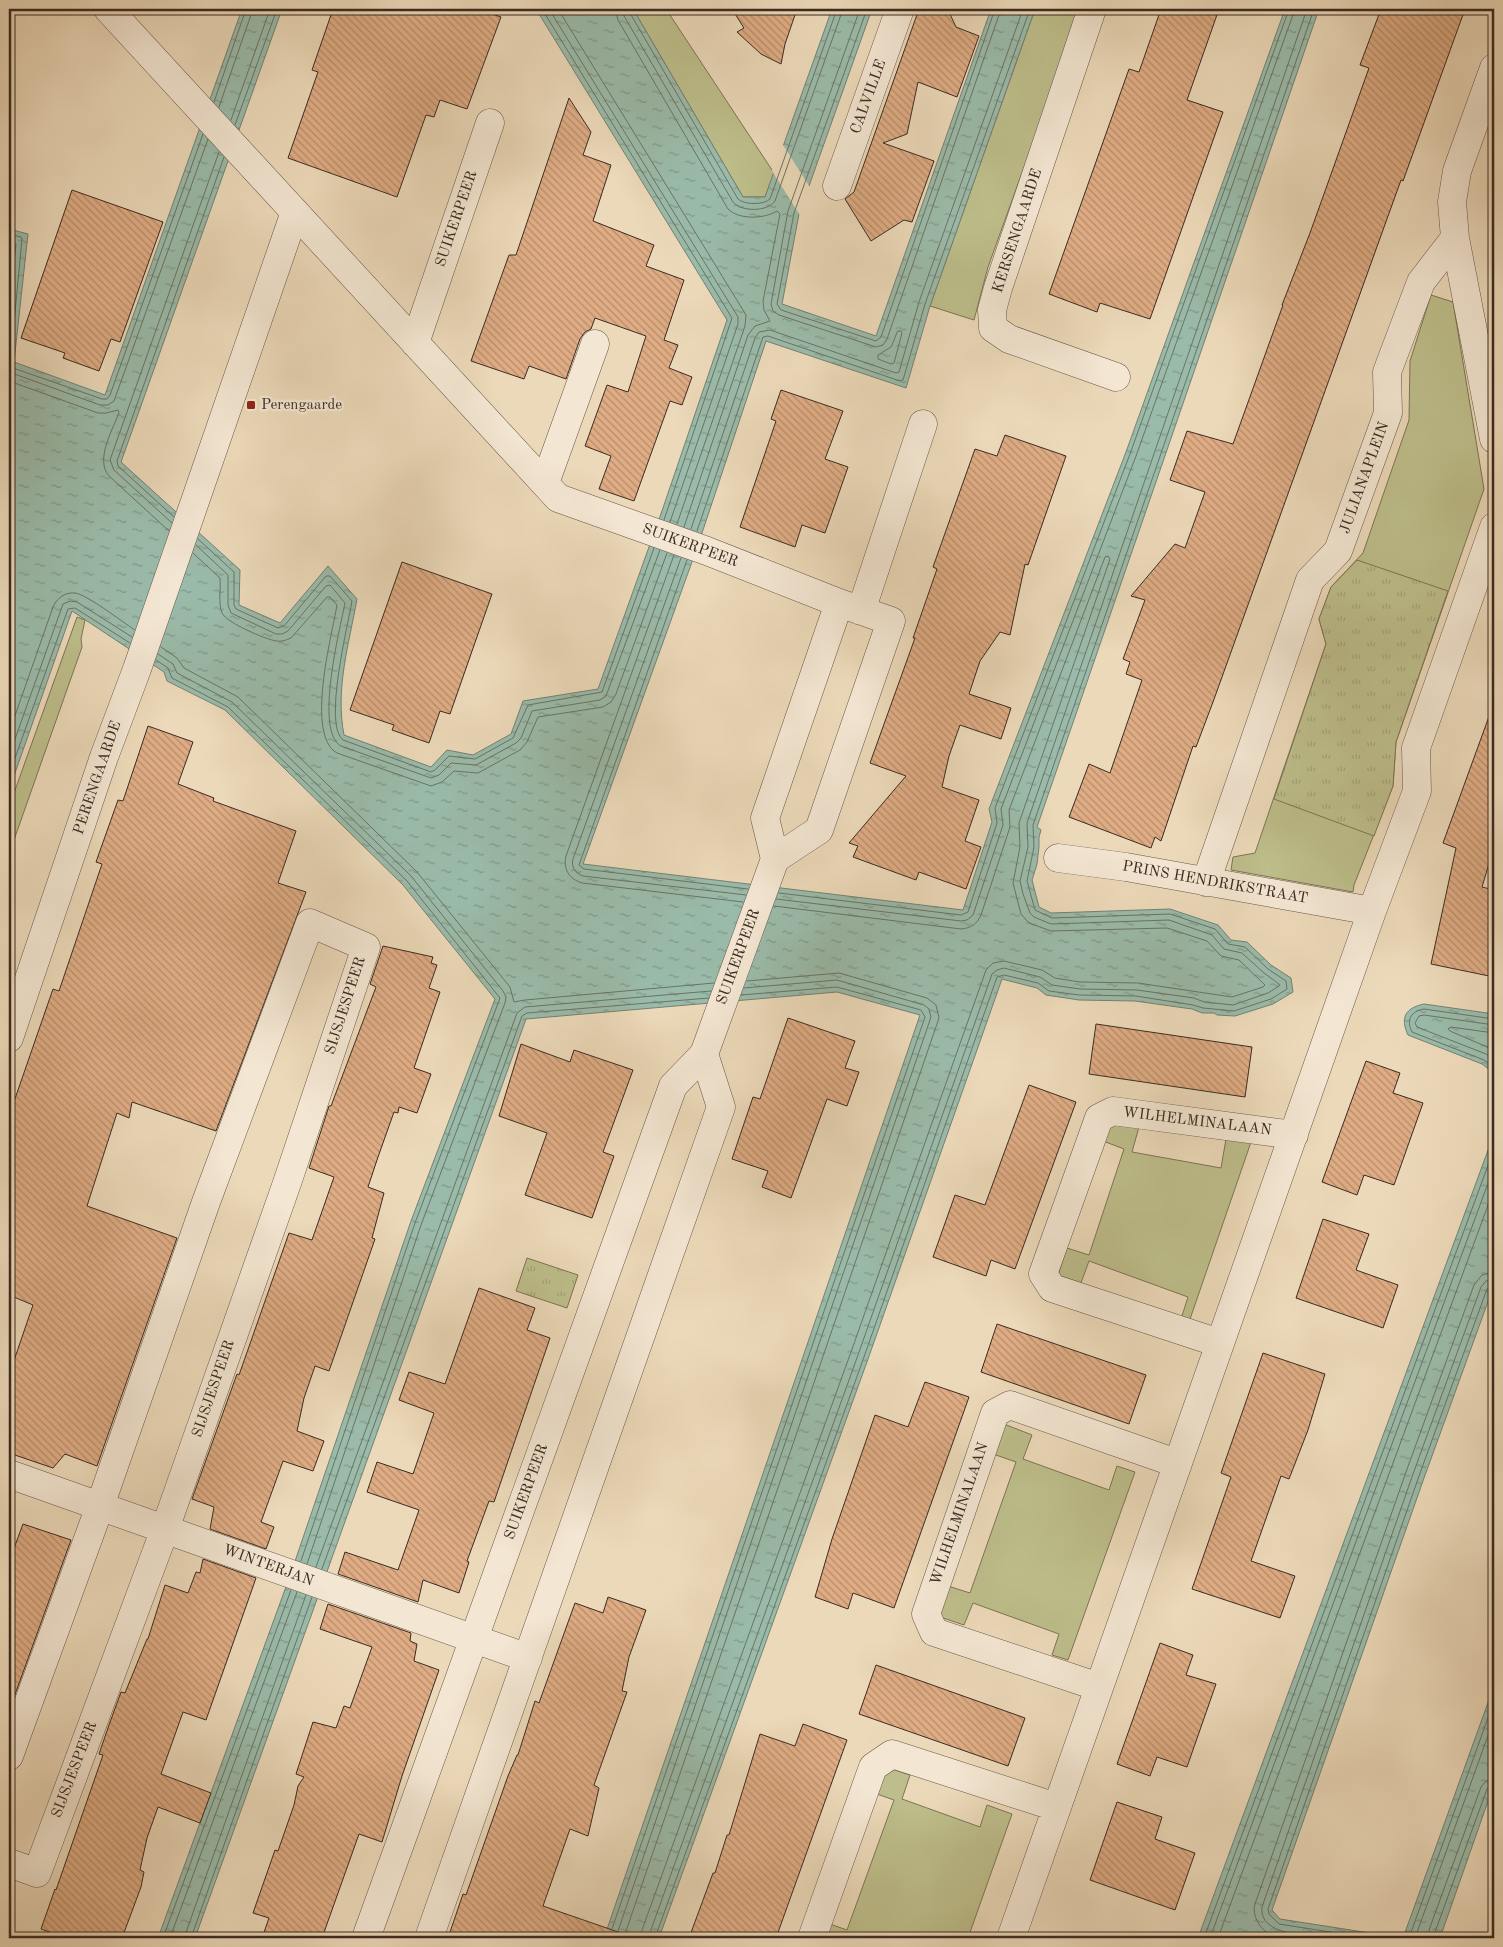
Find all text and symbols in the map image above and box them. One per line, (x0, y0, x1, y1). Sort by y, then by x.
street label: CALVILLE (849, 58, 889, 136)
street label: KERSENGAARDE (991, 167, 1045, 295)
street label: SUIKERPEER (434, 169, 481, 269)
place label: Perengaarde (261, 398, 342, 413)
marker: Perengaarde (245, 399, 257, 411)
street label: JULIANAPLEIN (1338, 420, 1392, 536)
street label: SUIKERPEER (640, 522, 740, 570)
street label: PERENGAARDE (71, 719, 125, 837)
street label: PRINS HENDRIKSTRAAT (1121, 859, 1309, 907)
street label: SUIKERPEER (715, 907, 763, 1007)
street label: SIJSJESPEER (323, 955, 369, 1057)
street label: WILHELMINALAAN (1122, 1105, 1273, 1139)
street label: SIJSJESPEER (190, 1338, 238, 1440)
street label: WILHELMINALAAN (929, 1440, 992, 1587)
street label: SUIKERPEER (503, 1442, 551, 1542)
street label: WINTERJAN (221, 1543, 316, 1590)
street label: SIJSJESPEER (50, 1719, 100, 1820)

